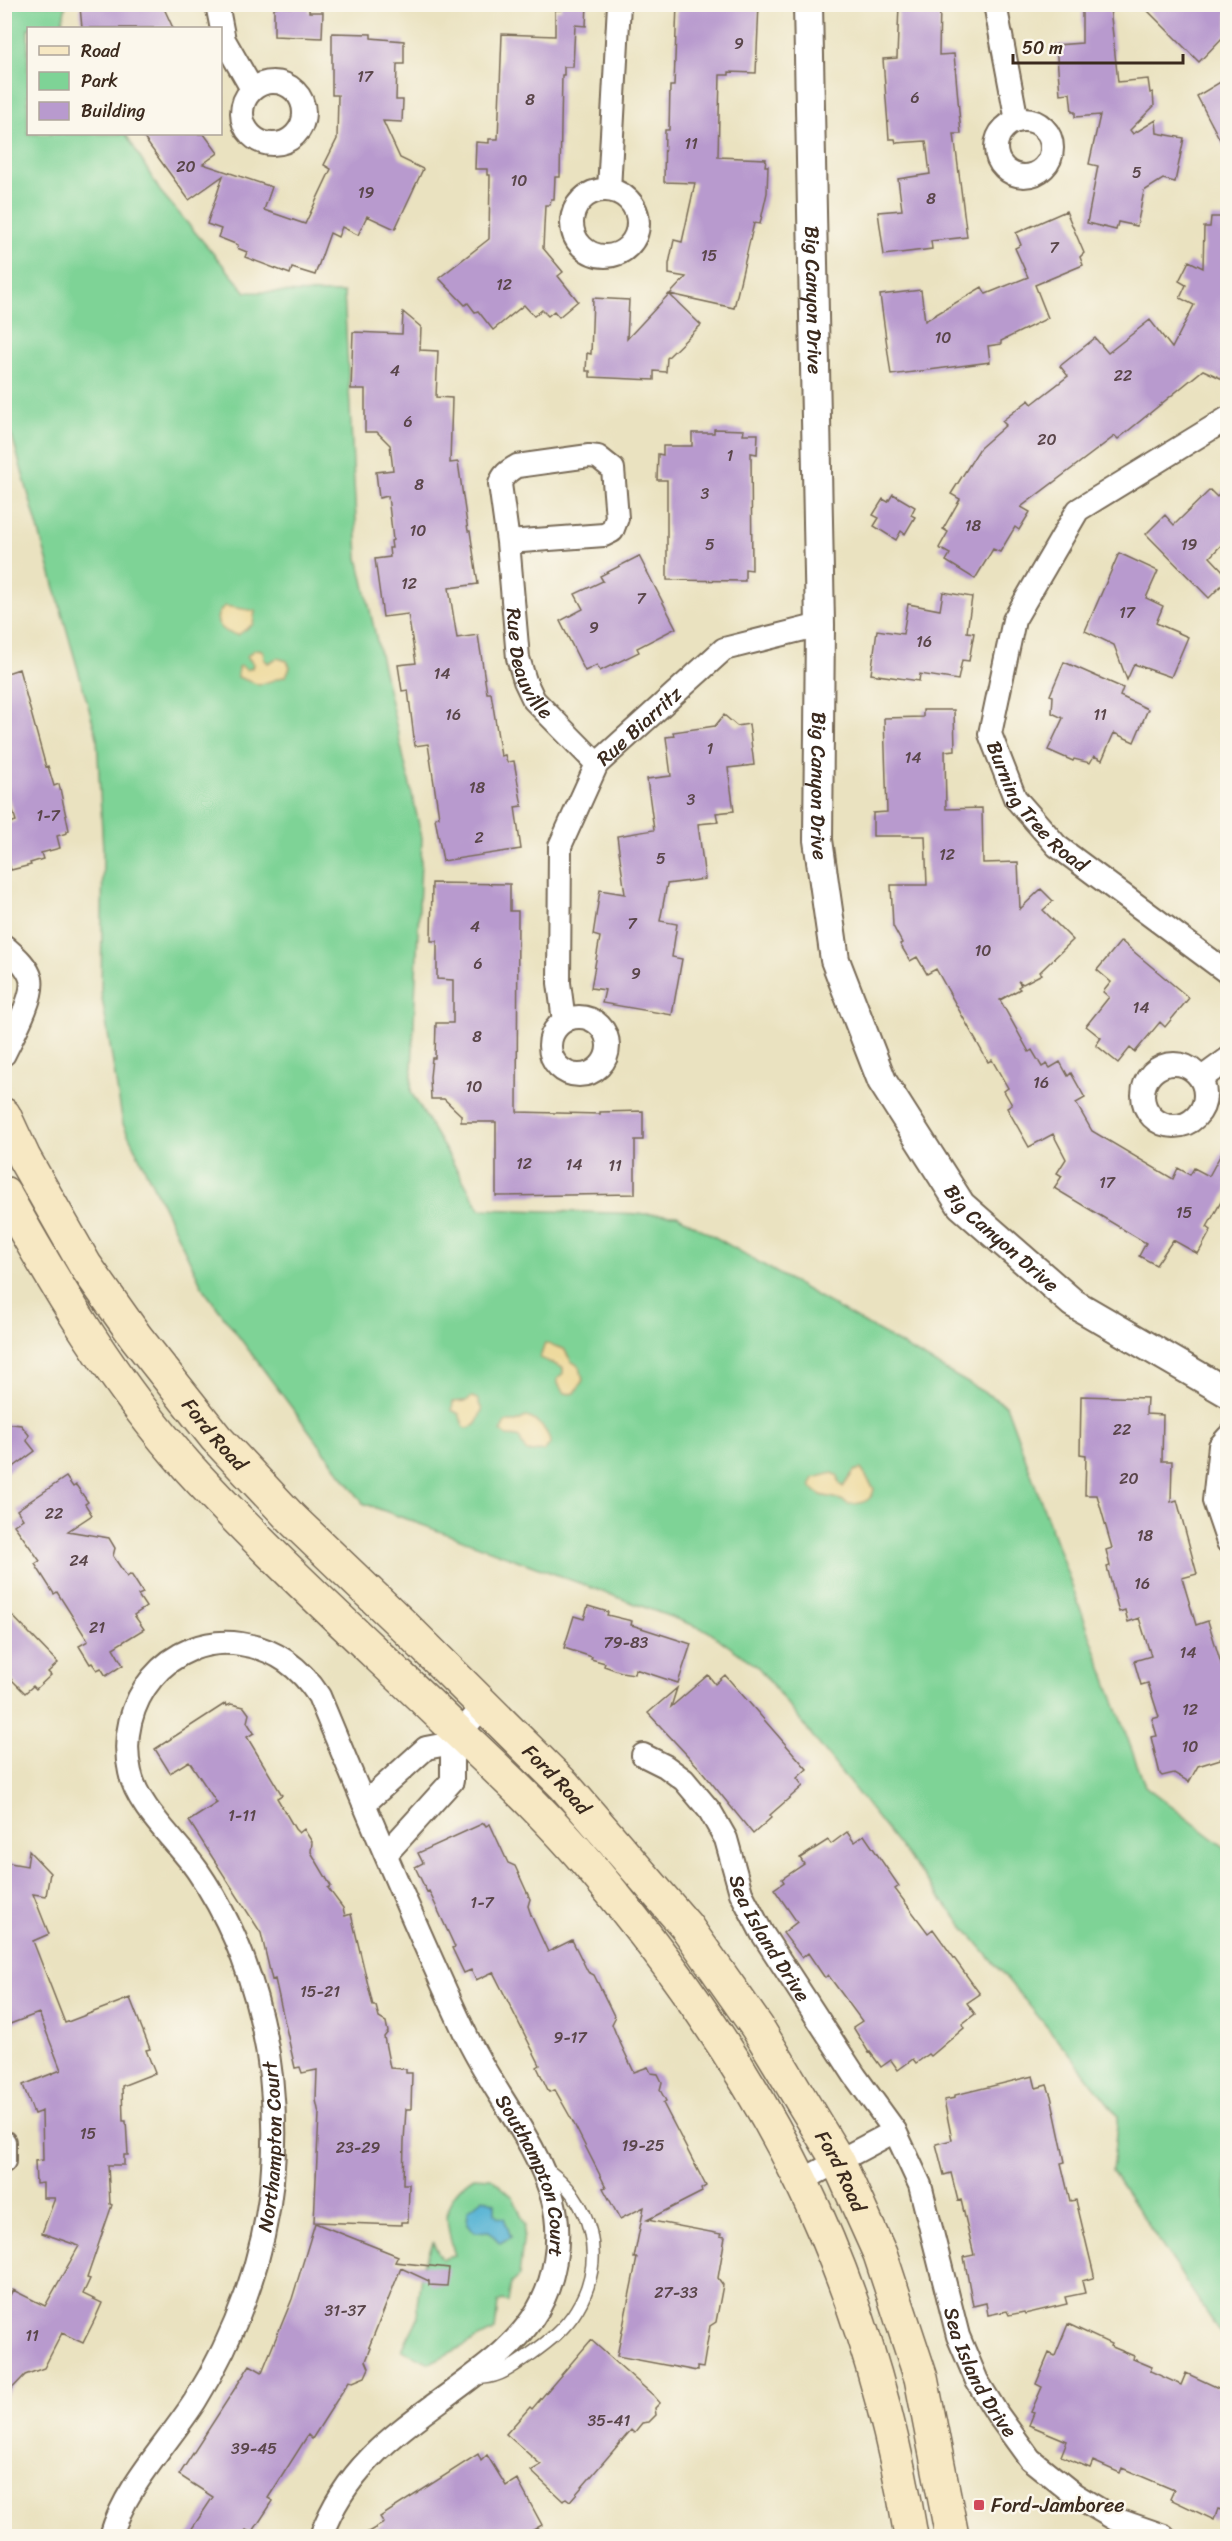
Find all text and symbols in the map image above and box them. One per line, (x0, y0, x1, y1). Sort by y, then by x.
legend (27, 27, 222, 135)
scale bar (1013, 27, 1182, 65)
house number: 9 (734, 29, 744, 58)
text: 50 m (1022, 32, 1063, 64)
text: Road (81, 35, 121, 67)
house number: 17 (357, 62, 374, 91)
text: Park (81, 65, 118, 97)
house number: 6 (910, 83, 920, 112)
house number: 8 (525, 85, 535, 114)
text: Building (81, 95, 145, 127)
house number: 11 (684, 129, 698, 158)
house number: 20 (176, 152, 196, 181)
house number: 5 (1132, 158, 1142, 187)
house number: 10 (511, 166, 527, 195)
house number: 19 (358, 178, 375, 207)
house number: 8 (926, 184, 936, 213)
street label: Big Canyon Drive (795, 226, 833, 374)
house number: 7 (1049, 233, 1059, 262)
house number: 15 (701, 241, 718, 270)
house number: 12 (496, 270, 512, 299)
house number: 10 (935, 323, 951, 352)
house number: 4 (390, 356, 400, 385)
house number: 22 (1114, 361, 1132, 390)
house number: 6 (403, 407, 413, 436)
house number: 20 (1037, 425, 1057, 454)
house number: 1 (727, 441, 734, 470)
house number: 8 (414, 470, 424, 499)
house number: 3 (701, 479, 710, 508)
house number: 18 (965, 511, 982, 540)
house number: 10 (410, 516, 426, 545)
house number: 5 (705, 530, 715, 559)
house number: 19 (1181, 530, 1198, 559)
house number: 12 (401, 569, 417, 598)
house number: 7 (636, 584, 646, 613)
house number: 17 (1119, 598, 1136, 627)
street label: Rue Deauville (496, 606, 562, 728)
house number: 9 (589, 613, 599, 642)
house number: 16 (916, 627, 932, 656)
house number: 14 (434, 659, 450, 688)
street label: Rue Biarritz (588, 677, 691, 775)
house number: 16 (445, 700, 461, 729)
house number: 11 (1093, 700, 1107, 729)
street label: Big Canyon Drive (800, 712, 838, 862)
house number: 1 (707, 734, 714, 763)
street label: Burning Tree Road (977, 736, 1097, 882)
house number: 14 (905, 743, 921, 772)
house number: 18 (469, 773, 486, 802)
house number: 3 (687, 785, 696, 814)
house number: 1-7 (36, 801, 61, 830)
house number: 2 (474, 823, 484, 852)
house number: 12 (939, 840, 955, 869)
house number: 5 (656, 844, 666, 873)
house number: 7 (627, 909, 637, 938)
house number: 4 (470, 912, 480, 941)
house number: 10 (975, 936, 991, 965)
house number: 6 (473, 949, 483, 978)
house number: 9 (631, 959, 641, 988)
house number: 14 (1133, 993, 1149, 1022)
house number: 8 (472, 1022, 482, 1051)
house number: 16 (1033, 1068, 1049, 1097)
house number: 10 (466, 1072, 482, 1101)
house number: 12 (516, 1149, 532, 1178)
house number: 14 (566, 1150, 582, 1179)
house number: 11 (608, 1151, 622, 1180)
house number: 17 (1099, 1168, 1116, 1197)
street label: Big Canyon Drive (934, 1177, 1067, 1301)
house number: 15 (1176, 1198, 1193, 1227)
street label: Ford Road (173, 1390, 257, 1480)
house number: 22 (1113, 1415, 1131, 1444)
house number: 20 (1119, 1464, 1139, 1493)
house number: 22 (45, 1499, 63, 1528)
house number: 18 (1137, 1521, 1154, 1550)
house number: 24 (69, 1546, 89, 1575)
house number: 16 (1134, 1569, 1150, 1598)
house number: 21 (89, 1613, 105, 1642)
house number: 79-83 (604, 1628, 649, 1657)
house number: 14 (1180, 1638, 1196, 1667)
house number: 12 (1182, 1695, 1198, 1724)
house number: 10 (1182, 1732, 1198, 1761)
street label: Ford Road (514, 1735, 601, 1824)
house number: 1-11 (228, 1801, 256, 1830)
street label: Sea Island Drive (719, 1871, 820, 2009)
house number: 1-7 (470, 1888, 495, 1917)
house number: 15-21 (300, 1977, 340, 2006)
house number: 9-17 (553, 2023, 587, 2052)
street label: Northampton Court (247, 2058, 292, 2235)
street label: Southampton Court (486, 2087, 575, 2259)
house number: 15 (80, 2119, 97, 2148)
street label: Ford Road (806, 2123, 877, 2219)
house number: 19-25 (621, 2131, 665, 2160)
house number: 23-29 (336, 2133, 380, 2162)
house number: 27-33 (654, 2278, 698, 2307)
house number: 31-37 (325, 2296, 366, 2325)
street label: Sea Island Drive (934, 2303, 1027, 2445)
house number: 11 (25, 2321, 39, 2350)
house number: 35-41 (588, 2406, 631, 2435)
house number: 39-45 (231, 2434, 277, 2463)
place label: Ford-Jamboree (991, 2488, 1125, 2523)
marker: Ford-Jamboree (972, 2498, 986, 2512)

